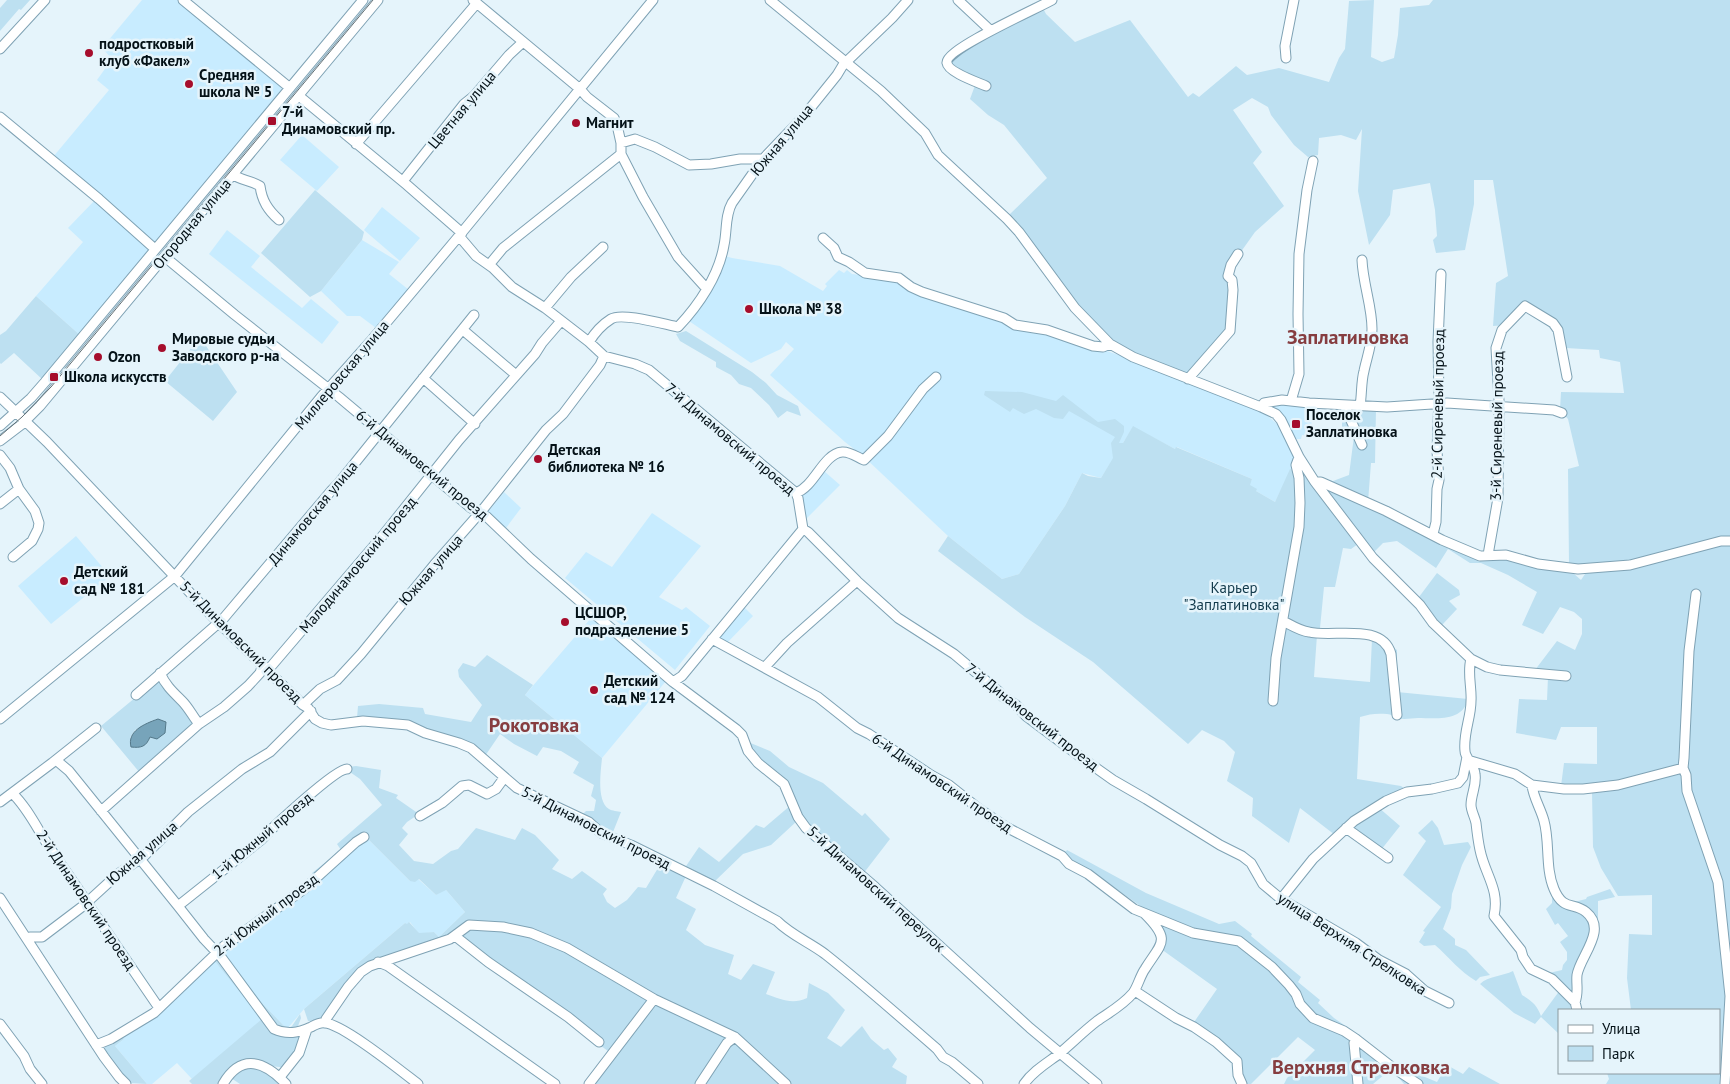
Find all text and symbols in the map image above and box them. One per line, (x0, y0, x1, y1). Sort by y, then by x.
place label: подростковый клуб «Факел» (99, 34, 194, 70)
marker: подростковый клуб «Факел» (83, 47, 95, 59)
place label: Средняя школа № 5 (199, 65, 272, 101)
street label: Цветная улица (423, 67, 500, 153)
marker: Средняя школа № 5 (183, 78, 195, 90)
street label: Южная улица (746, 100, 817, 180)
place label: 7-й Динамовский пр. (282, 102, 396, 138)
place label: Магнит (586, 113, 634, 132)
marker: 7-й Динамовский пр. (266, 115, 278, 127)
marker: Магнит (570, 117, 582, 129)
street label: Огородная улица (148, 174, 235, 273)
place label: Школа № 38 (759, 299, 842, 318)
marker: Школа № 38 (743, 303, 755, 315)
street label: Миллеровская улица (290, 316, 393, 433)
district label: Заплатиновка (1287, 324, 1409, 350)
place label: Мировые судьи Заводского р-на (172, 329, 280, 365)
street label: 2-й Сиреневый проезд (1427, 329, 1448, 479)
marker: Мировые судьи Заводского р-на (156, 342, 168, 354)
place label: Ozon (108, 347, 141, 366)
marker: Ozon (92, 351, 104, 363)
street label: 3-й Сиреневый проезд (1486, 351, 1507, 501)
place label: Школа искусств (64, 367, 167, 386)
marker: Школа искусств (48, 371, 60, 383)
street label: 7-й Динамовский проезд (661, 379, 799, 499)
street label: 6-й Динамовский проезд (352, 405, 492, 524)
place label: Поселок Заплатиновка (1306, 405, 1397, 441)
marker: Поселок Заплатиновка (1290, 418, 1302, 430)
place label: Детская библиотека № 16 (548, 440, 665, 476)
marker: Детская библиотека № 16 (532, 453, 544, 465)
street label: Динамовская улица (264, 457, 362, 568)
street label: Малодинамовский проезд (295, 492, 420, 637)
street label: Южная улица (395, 530, 467, 609)
place label: Детский сад № 181 (74, 562, 145, 598)
marker: Детский сад № 181 (58, 575, 70, 587)
street label: 5-й Динамовский проезд (176, 577, 306, 707)
park label: Карьер "Заплатиновка" (1183, 578, 1285, 614)
place label: ЦСШОР, подразделение 5 (575, 603, 689, 639)
marker: ЦСШОР, подразделение 5 (559, 616, 571, 628)
street label: 7-й Динамовский проезд (962, 659, 1103, 775)
place label: Детский сад № 124 (604, 671, 675, 707)
marker: Детский сад № 124 (588, 684, 600, 696)
district label: Рокотовка (489, 712, 579, 738)
street label: 6-й Динамовский проезд (868, 729, 1016, 837)
street label: 5-й Динамовский проезд (518, 782, 674, 874)
street label: 1-й Южный проезд (207, 788, 316, 883)
street label: Южная улица (102, 817, 181, 889)
street label: 5-й Динамовский переулок (803, 822, 950, 956)
street label: 2-й Динамовский проезд (32, 826, 140, 974)
street label: 2-й Южный проезд (210, 869, 322, 960)
street label: улица Верхняя Стрелковка (1274, 888, 1430, 999)
legend (1558, 1009, 1720, 1074)
text: Улица (1602, 1019, 1640, 1038)
text: Парк (1602, 1044, 1635, 1063)
district label: Верхняя Стрелковка (1272, 1054, 1450, 1080)

